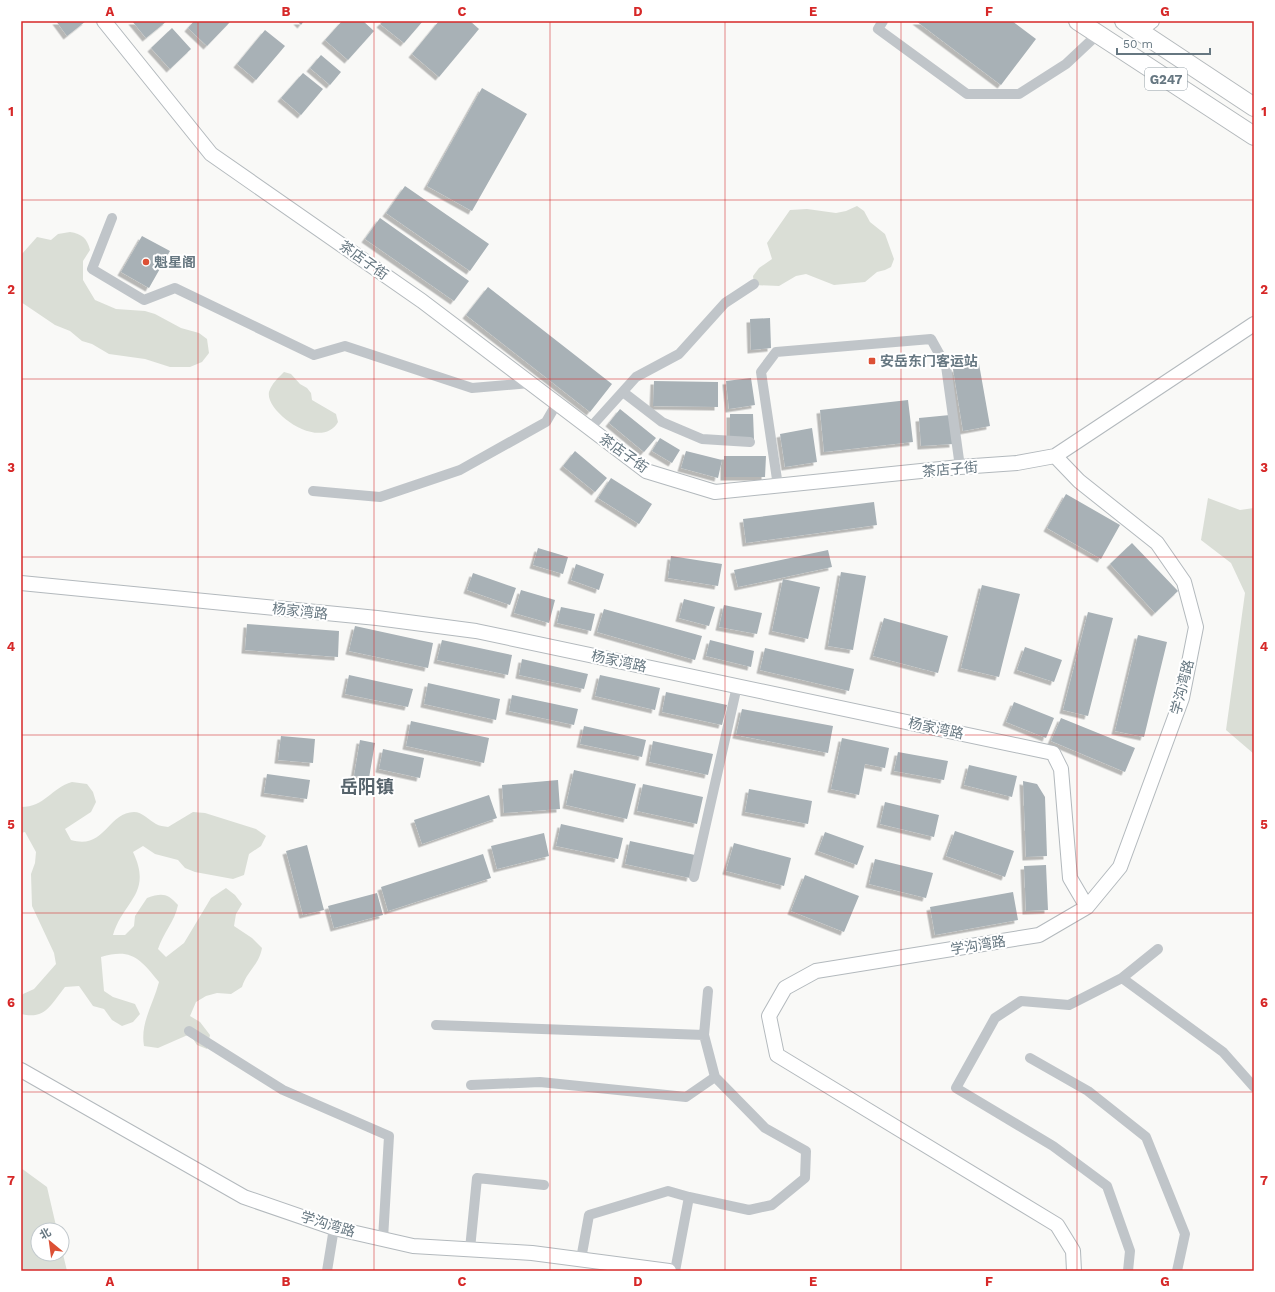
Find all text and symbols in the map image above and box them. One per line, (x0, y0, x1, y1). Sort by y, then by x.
text: A (106, 4, 115, 19)
text: B (282, 4, 291, 19)
text: C (458, 4, 467, 19)
text: D (633, 4, 643, 19)
text: E (809, 4, 817, 19)
text: F (985, 4, 993, 19)
text: G (1160, 4, 1170, 19)
scale bar (1117, 30, 1210, 56)
text: 50 m (1123, 37, 1153, 51)
road number: G247 (1145, 68, 1187, 90)
text: 1 (8, 104, 14, 119)
text: 1 (1261, 104, 1267, 119)
street label: 茶店子街 (336, 237, 392, 283)
place label: 魁星阁 (154, 254, 196, 270)
marker: 魁星阁 (141, 257, 151, 267)
text: 2 (7, 282, 15, 297)
text: 2 (1260, 282, 1268, 297)
place label: 安岳东门客运站 (880, 353, 978, 369)
marker: 安岳东门客运站 (867, 356, 877, 366)
street label: 茶店子街 (596, 430, 652, 476)
street label: 茶店子街 (921, 459, 979, 479)
text: 3 (7, 460, 15, 475)
text: 3 (1260, 460, 1268, 475)
street label: 杨家湾路 (271, 600, 329, 622)
text: 4 (7, 639, 16, 654)
text: 4 (1260, 639, 1269, 654)
street label: 杨家湾路 (590, 647, 648, 675)
street label: 学沟湾路 (1167, 658, 1197, 716)
street label: 杨家湾路 (907, 714, 965, 742)
district label: 岳阳镇 (340, 776, 394, 797)
text: 5 (7, 817, 15, 832)
text: 5 (1260, 817, 1268, 832)
street label: 学沟湾路 (949, 933, 1007, 957)
text: 6 (7, 995, 15, 1010)
text: 6 (1260, 995, 1268, 1010)
text: 7 (7, 1173, 15, 1188)
text: 7 (1260, 1173, 1268, 1188)
street label: 学沟湾路 (299, 1208, 357, 1240)
north arrow (30, 1222, 70, 1262)
text: 北 (37, 1225, 53, 1242)
text: A (106, 1274, 115, 1289)
text: B (282, 1274, 291, 1289)
text: C (458, 1274, 467, 1289)
text: D (633, 1274, 643, 1289)
text: E (809, 1274, 817, 1289)
text: F (985, 1274, 993, 1289)
text: G (1160, 1274, 1170, 1289)

